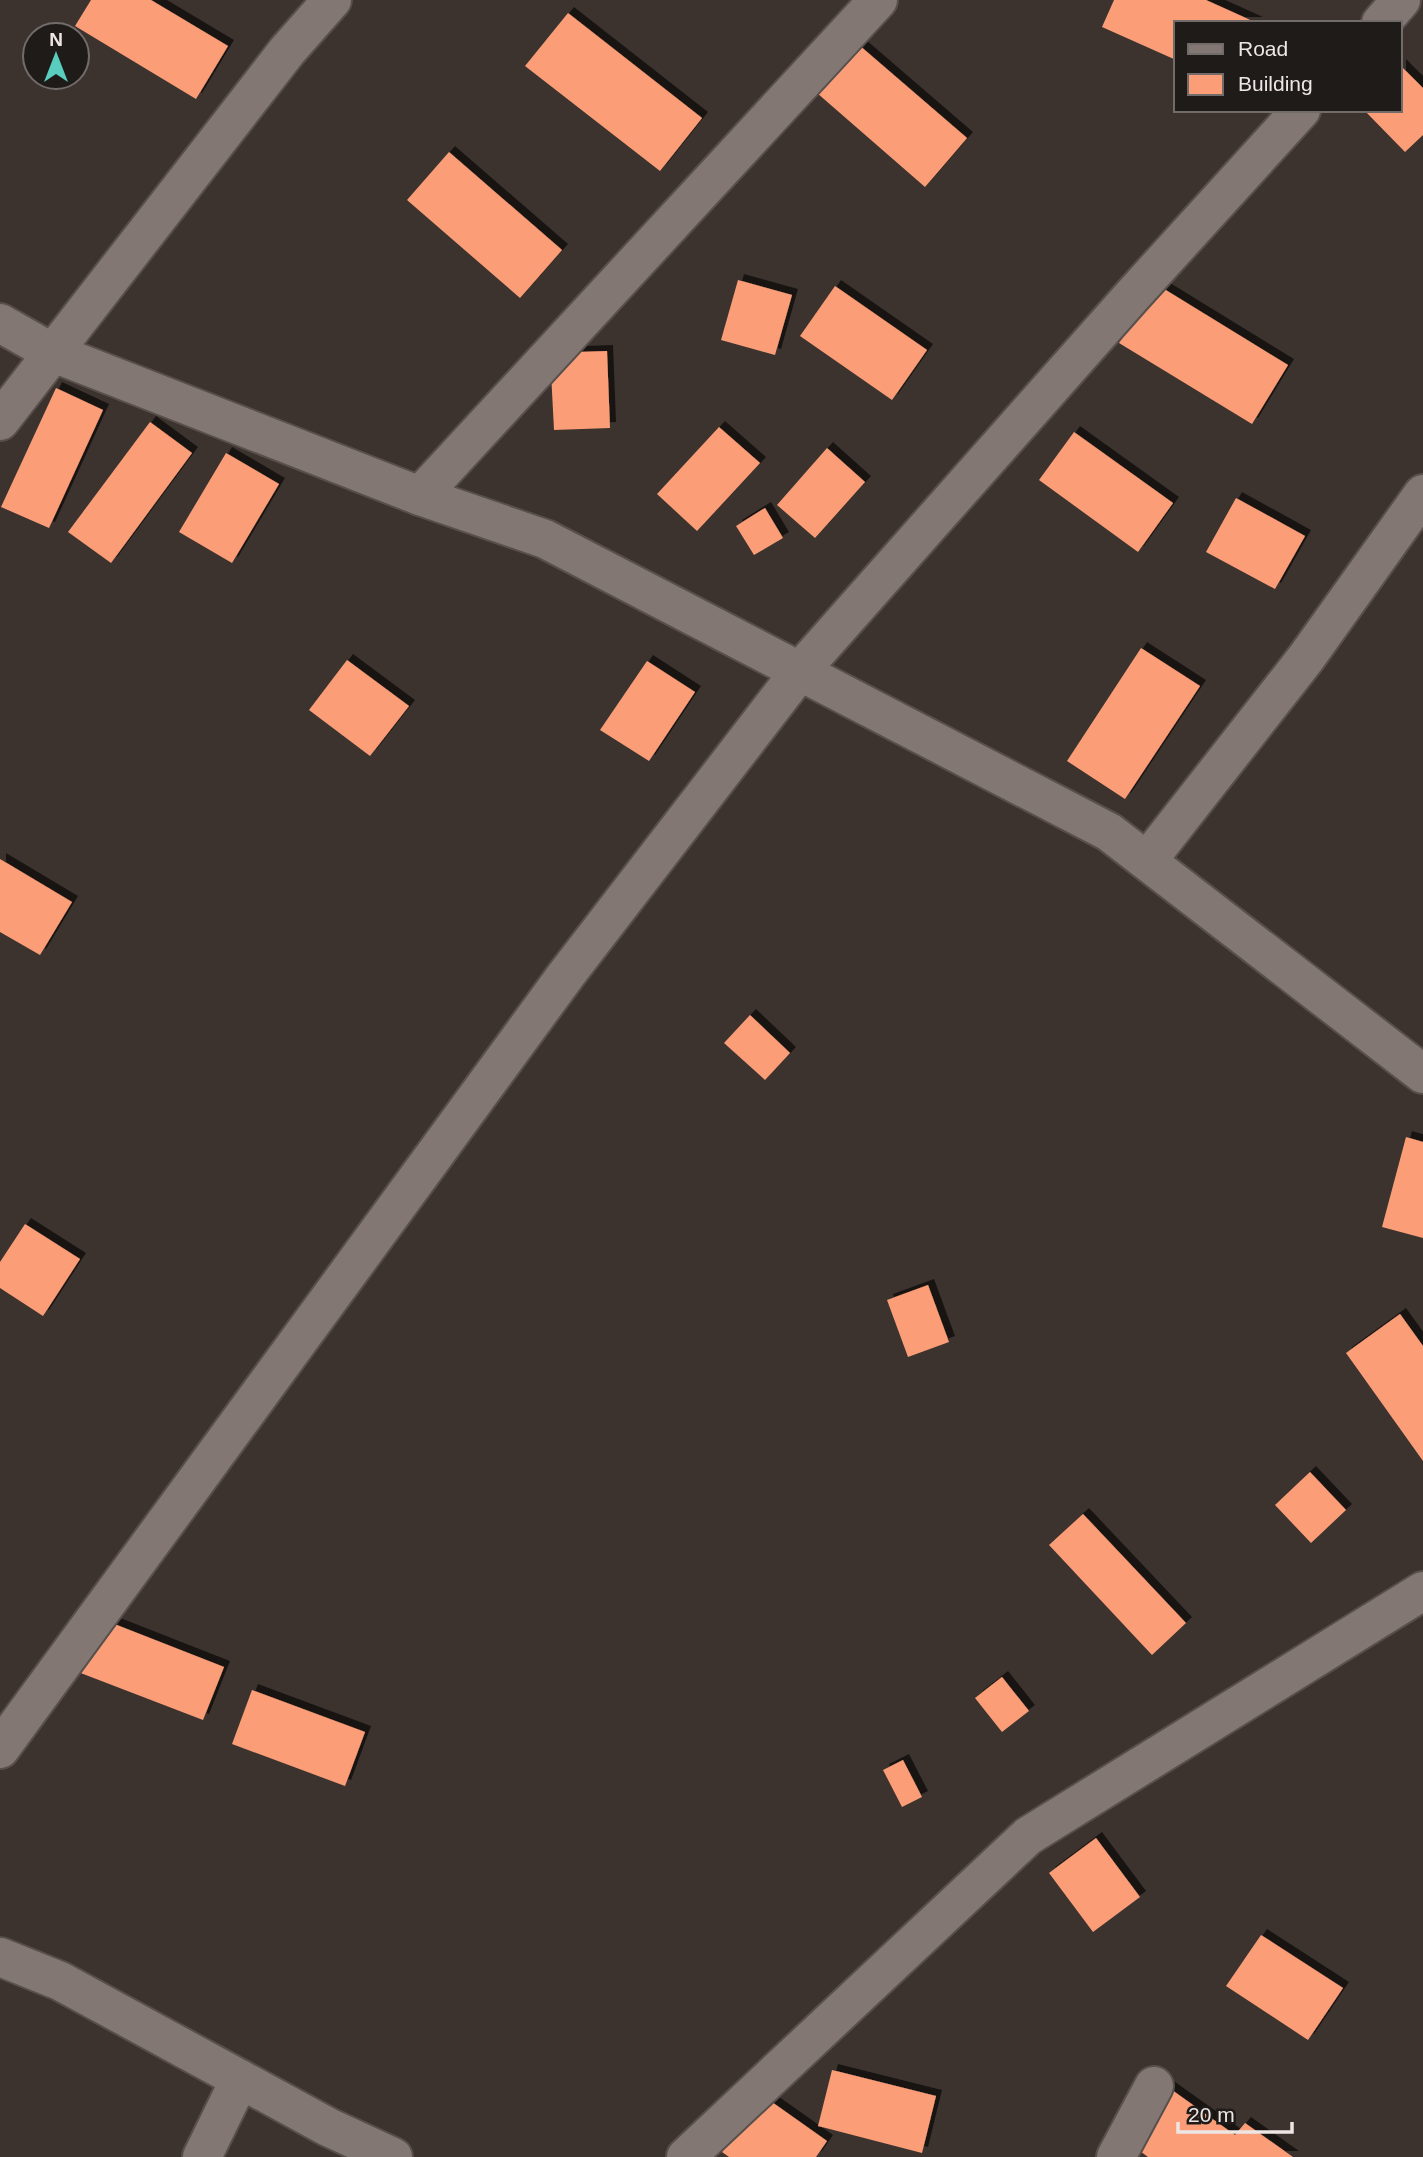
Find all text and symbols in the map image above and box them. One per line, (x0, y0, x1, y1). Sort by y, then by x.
north arrow (21, 21, 91, 91)
legend (1174, 21, 1402, 112)
text: N (49, 29, 63, 50)
text: Road (1238, 37, 1288, 60)
text: Building (1238, 72, 1313, 95)
scale bar (1178, 2090, 1292, 2134)
text: 20 m (1188, 2103, 1235, 2126)

